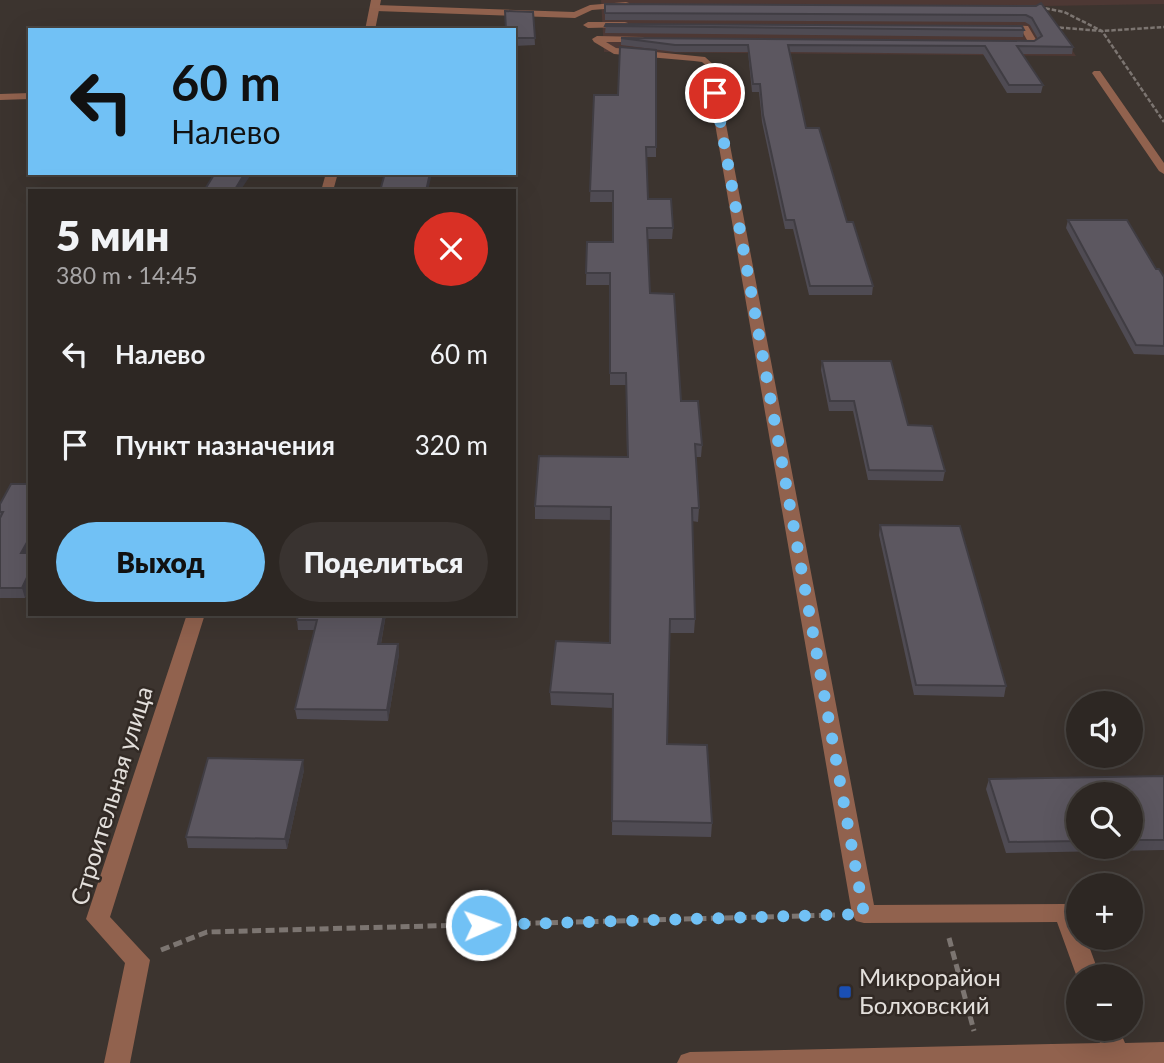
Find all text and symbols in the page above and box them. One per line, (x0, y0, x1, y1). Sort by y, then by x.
text: 60 m (171, 53, 281, 111)
icon: left (56, 56, 147, 147)
pin (685, 63, 745, 123)
icon: arrive (696, 74, 734, 112)
text: Налево (171, 112, 281, 151)
text: 5 мин (56, 210, 170, 260)
button: close (414, 212, 488, 286)
text: 380 m · 14:45 (56, 261, 198, 289)
icon: left (56, 335, 94, 373)
text: Налево (115, 338, 205, 370)
text: 60 m (430, 338, 488, 370)
icon: arrive (56, 426, 94, 464)
text: Пункт назначения (115, 429, 335, 461)
text: 320 m (415, 429, 488, 461)
button: Выход (56, 522, 265, 602)
button: Поделиться (279, 522, 488, 602)
street label: Строительная улица (63, 683, 158, 909)
map controls (1066, 691, 1143, 1041)
button: sound (1066, 691, 1143, 768)
button: search (1066, 782, 1143, 859)
button: + (1066, 873, 1143, 950)
position arrow (444, 888, 518, 962)
place label: Микрорайон Болховский (859, 962, 1001, 1019)
button: − (1066, 964, 1143, 1041)
marker: Микрорайон Болховский (837, 984, 853, 1000)

